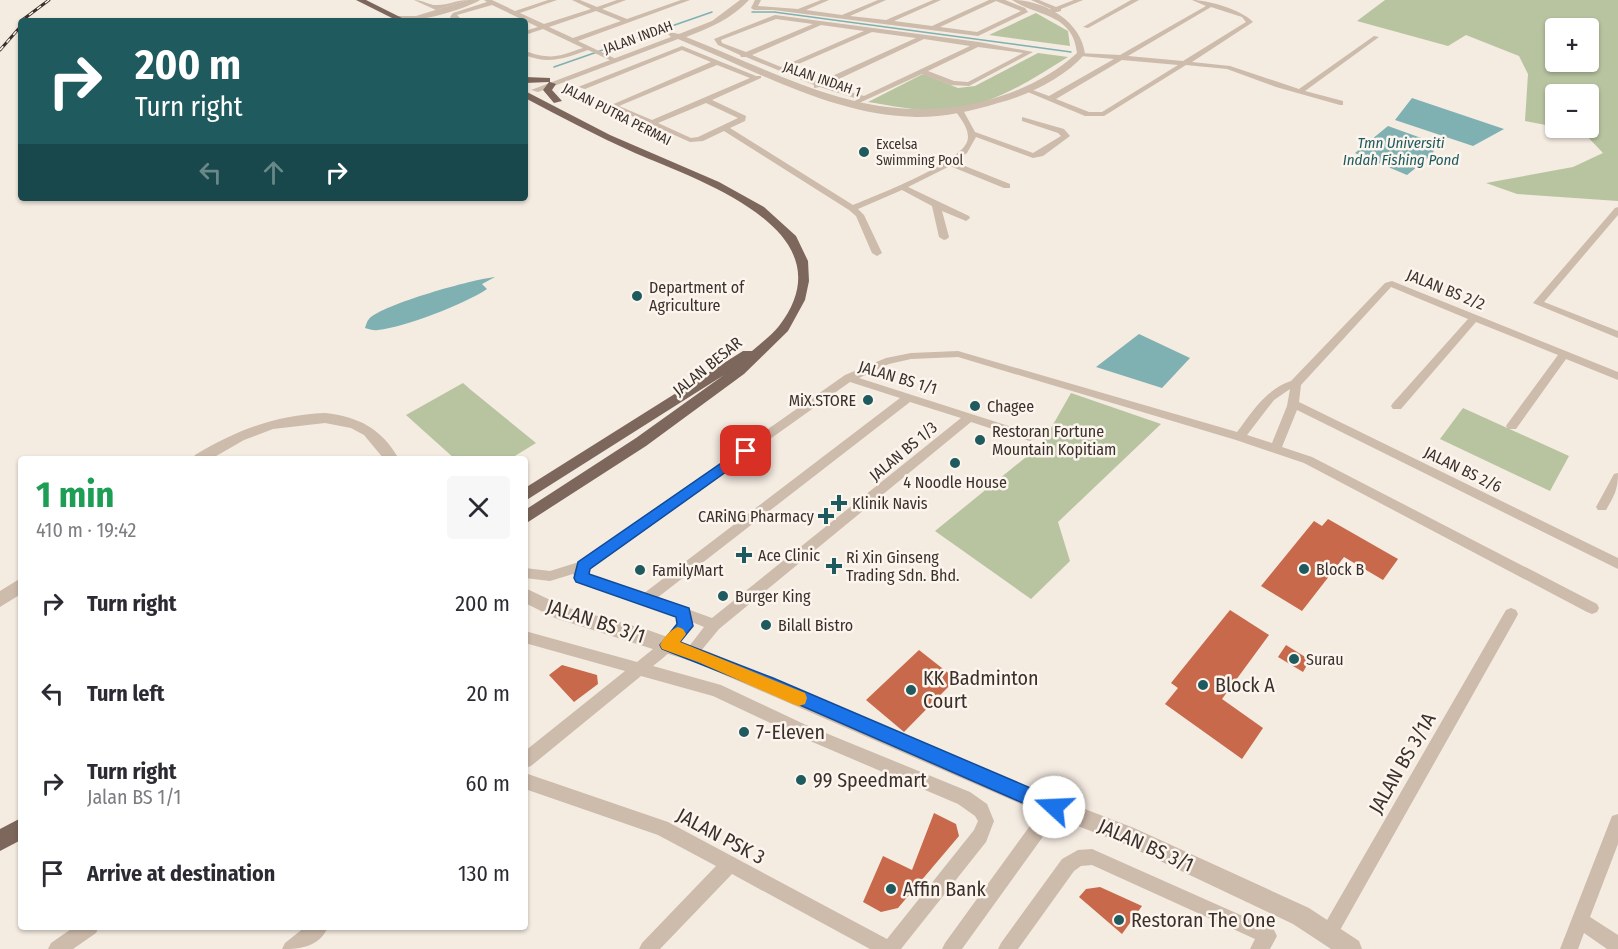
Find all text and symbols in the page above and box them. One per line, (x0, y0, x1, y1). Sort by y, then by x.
street label: JALAN INDAH (601, 17, 675, 58)
map controls (1545, 18, 1599, 138)
button: + (1545, 18, 1599, 72)
text: 200 m (135, 40, 241, 90)
icon: right (36, 42, 114, 120)
street label: JALAN INDAH 1 (781, 58, 863, 101)
street label: JALAN PUTRA PERMAI (560, 80, 674, 149)
button: − (1545, 84, 1599, 138)
text: Turn right (135, 91, 243, 123)
water label: Tmn Universiti Indah Fishing Pond (1343, 134, 1459, 169)
place label: Excelsa Swimming Pool (876, 136, 964, 169)
marker: Excelsa Swimming Pool (857, 145, 871, 159)
icon: left (194, 156, 227, 189)
icon: ahead (257, 156, 290, 189)
icon: right (320, 156, 353, 189)
street label: JALAN BS 2/2 (1404, 265, 1488, 314)
place label: Department of Agriculture (649, 278, 745, 315)
marker: Department of Agriculture (630, 289, 644, 303)
street label: JALAN BESAR (669, 333, 746, 400)
street label: JALAN BS 1/1 (856, 357, 939, 398)
place label: MiX.STORE (789, 391, 856, 410)
marker: MiX.STORE (861, 393, 875, 407)
place label: Chagee (987, 397, 1034, 416)
marker: Chagee (968, 399, 982, 413)
street label: JALAN BS 1/3 (866, 418, 941, 485)
place label: Restoran Fortune Mountain Kopitiam (992, 422, 1116, 459)
pin (720, 425, 771, 476)
marker: Restoran Fortune Mountain Kopitiam (973, 433, 987, 447)
icon: arrive (729, 434, 762, 467)
street label: JALAN BS 2/6 (1421, 443, 1505, 496)
marker: 4 Noodle House (948, 456, 962, 470)
text: 1 min (36, 473, 114, 517)
place label: 4 Noodle House (903, 473, 1007, 492)
button: close (447, 476, 510, 539)
marker: Klinik Navis (830, 494, 848, 512)
place label: Klinik Navis (852, 494, 928, 513)
place label: CARiNG Pharmacy (698, 507, 815, 526)
marker: CARiNG Pharmacy (819, 509, 833, 523)
text: 410 m · 19:42 (36, 518, 136, 542)
marker: Ace Clinic (735, 546, 753, 564)
place label: Ace Clinic (758, 546, 820, 565)
place label: Ri Xin Ginseng Trading Sdn. Bhd. (846, 548, 959, 585)
marker: Ri Xin Ginseng Trading Sdn. Bhd. (827, 559, 841, 573)
place label: Block B (1316, 560, 1364, 579)
place label: FamilyMart (652, 561, 724, 580)
marker: Block B (1297, 562, 1311, 576)
marker: FamilyMart (633, 563, 647, 577)
icon: right (36, 587, 69, 620)
place label: Burger King (735, 587, 811, 606)
marker: Burger King (716, 589, 730, 603)
text: Turn right (87, 590, 176, 617)
text: 200 m (455, 590, 510, 617)
street label: JALAN BS 3/1 (544, 594, 648, 648)
place label: Bilall Bistro (778, 616, 853, 635)
marker: Bilall Bistro (759, 618, 773, 632)
place label: Surau (1306, 650, 1344, 669)
marker: Surau (1287, 652, 1301, 666)
place label: KK Badminton Court (923, 666, 1039, 713)
place label: Block A (1215, 673, 1275, 697)
icon: left (36, 677, 69, 710)
marker: Block A (1196, 678, 1210, 692)
text: Turn left (87, 680, 165, 707)
text: 20 m (467, 680, 510, 707)
marker: KK Badminton Court (904, 683, 918, 697)
street label: JALAN BS 3/1A (1363, 708, 1441, 818)
place label: 7-Eleven (756, 720, 825, 744)
marker: 7-Eleven (737, 725, 751, 739)
text: Turn right (87, 758, 176, 785)
icon: right (36, 767, 69, 800)
place label: 99 Speedmart (813, 768, 927, 792)
text: 60 m (466, 770, 510, 797)
marker: 99 Speedmart (794, 773, 808, 787)
position arrow (1022, 775, 1086, 839)
text: Jalan BS 1/1 (87, 785, 181, 809)
street label: JALAN PSK 3 (673, 803, 769, 869)
street label: JALAN BS 3/1 (1095, 813, 1197, 877)
icon: arrive (36, 857, 69, 890)
text: Arrive at destination (87, 860, 275, 887)
text: 130 m (458, 860, 510, 887)
place label: Affin Bank (903, 877, 987, 901)
marker: Affin Bank (884, 882, 898, 896)
place label: Restoran The One (1131, 908, 1276, 932)
marker: Restoran The One (1112, 913, 1126, 927)

